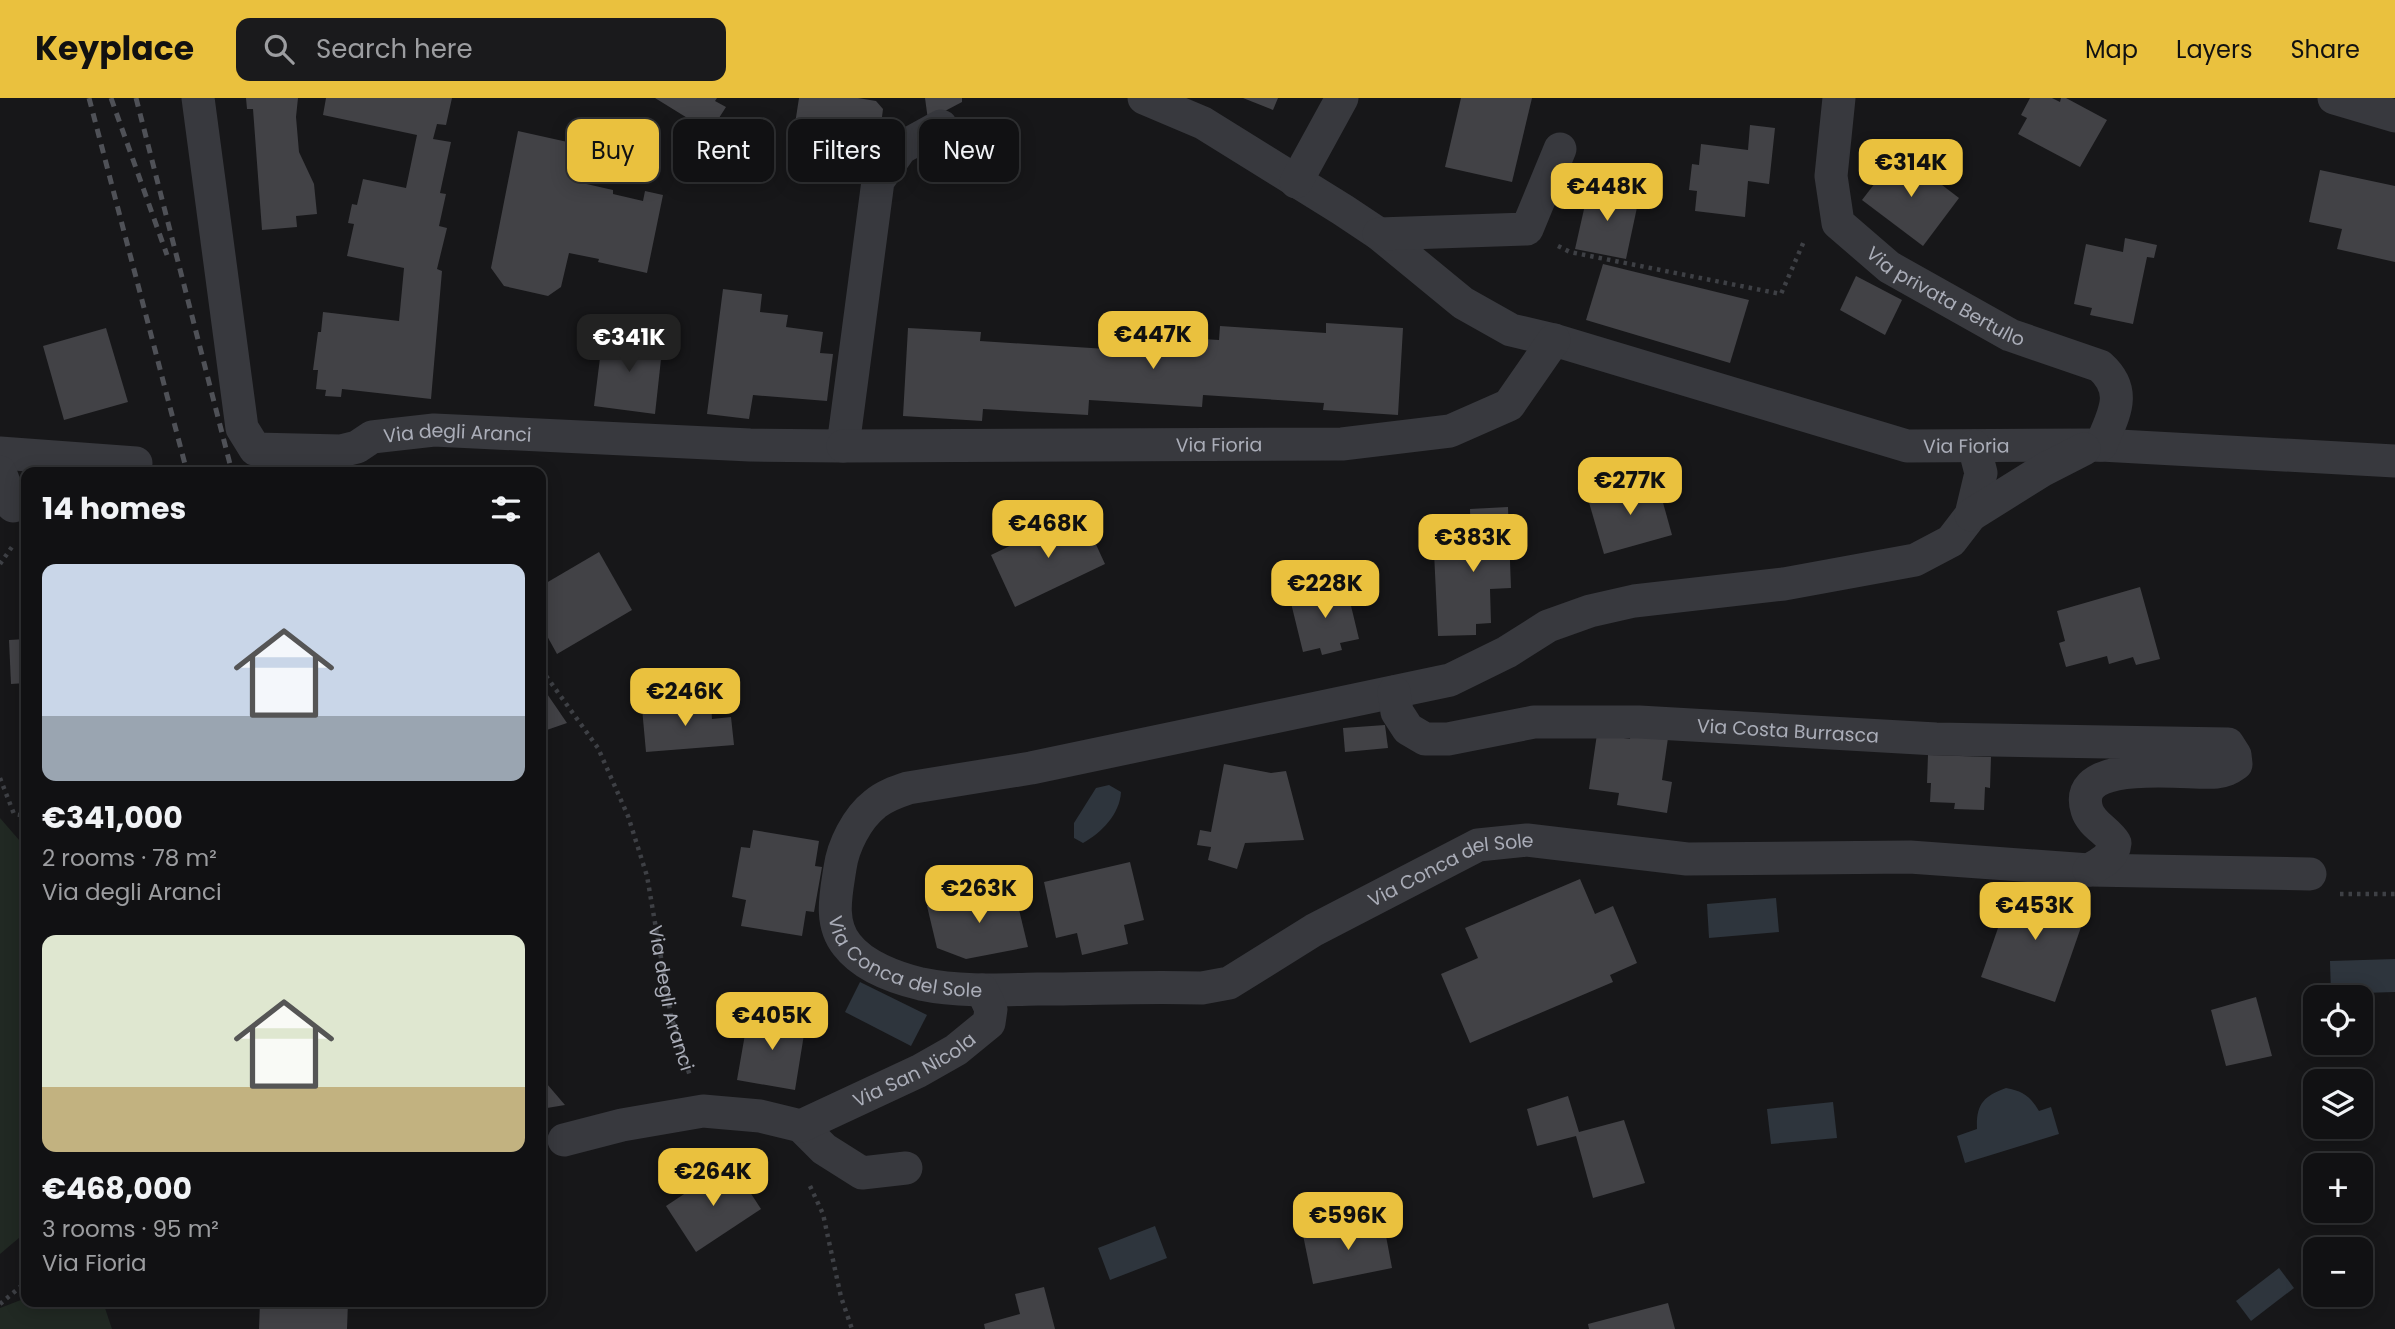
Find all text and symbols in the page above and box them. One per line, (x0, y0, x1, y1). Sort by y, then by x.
search box (236, 18, 726, 81)
text: Keyplace (35, 25, 194, 72)
icon: search (260, 30, 298, 68)
text: Search here (316, 31, 473, 67)
text: Map (2085, 33, 2138, 66)
text: Layers (2176, 33, 2252, 66)
text: Share (2290, 33, 2360, 66)
chip: Buy (567, 119, 659, 182)
chip: Rent (673, 119, 774, 182)
chip: Filters (788, 119, 905, 182)
chip: New (919, 119, 1019, 182)
pin: €314K (1862, 140, 1960, 199)
text: €314K (1875, 146, 1947, 178)
pin: €448K (1558, 164, 1656, 223)
text: €448K (1567, 170, 1647, 202)
street label: Via privata Bertullo (1860, 240, 2028, 353)
pin: €447K (1104, 312, 1202, 371)
pin: €341K (580, 314, 678, 374)
text: €447K (1114, 318, 1192, 350)
text: €341K (593, 321, 665, 353)
street label: Via degli Aranci (382, 416, 532, 449)
street label: Via Fioria (1176, 431, 1262, 458)
street label: Via Fioria (1923, 432, 2010, 459)
pin: €277K (1581, 458, 1679, 517)
text: €277K (1594, 464, 1666, 496)
text: 14 homes (42, 487, 186, 530)
icon: filters (487, 490, 525, 528)
pin: €468K (999, 500, 1097, 560)
text: €468K (1008, 507, 1088, 539)
pin: €383K (1424, 514, 1522, 574)
text: €383K (1434, 521, 1512, 553)
pin: €228K (1276, 560, 1374, 620)
text: €228K (1287, 567, 1363, 599)
icon: home (221, 610, 347, 736)
pin: €246K (636, 668, 734, 728)
text: €246K (646, 675, 724, 707)
street label: Via Costa Burrasca (1696, 712, 1880, 749)
text: €341,000 (42, 796, 183, 839)
street label: Via Conca del Sole (1363, 826, 1535, 913)
text: 2 rooms · 78 m² (42, 842, 217, 874)
pin: €263K (930, 866, 1028, 925)
text: €263K (941, 872, 1017, 904)
text: Via degli Aranci (42, 876, 222, 908)
pin: €453K (1986, 882, 2084, 942)
text: €453K (1996, 889, 2074, 921)
street label: Via Conca del Sole (822, 913, 982, 1003)
street label: Via degli Aranci (642, 923, 701, 1074)
icon: home (221, 981, 347, 1107)
map controls (2303, 985, 2373, 1307)
button: locate (2303, 985, 2373, 1055)
pin: €405K (723, 992, 821, 1052)
text: €405K (732, 999, 812, 1031)
street label: Via San Nicola (848, 1026, 981, 1114)
button: layers (2303, 1069, 2373, 1139)
pin: €264K (664, 1148, 762, 1208)
button: + (2303, 1153, 2373, 1223)
text: €264K (674, 1155, 752, 1187)
text: €468,000 (42, 1167, 192, 1210)
pin: €596K (1299, 1192, 1397, 1252)
text: €596K (1309, 1199, 1387, 1231)
text: 3 rooms · 95 m² (42, 1213, 219, 1245)
button: − (2303, 1237, 2373, 1307)
text: Via Fioria (42, 1247, 147, 1279)

